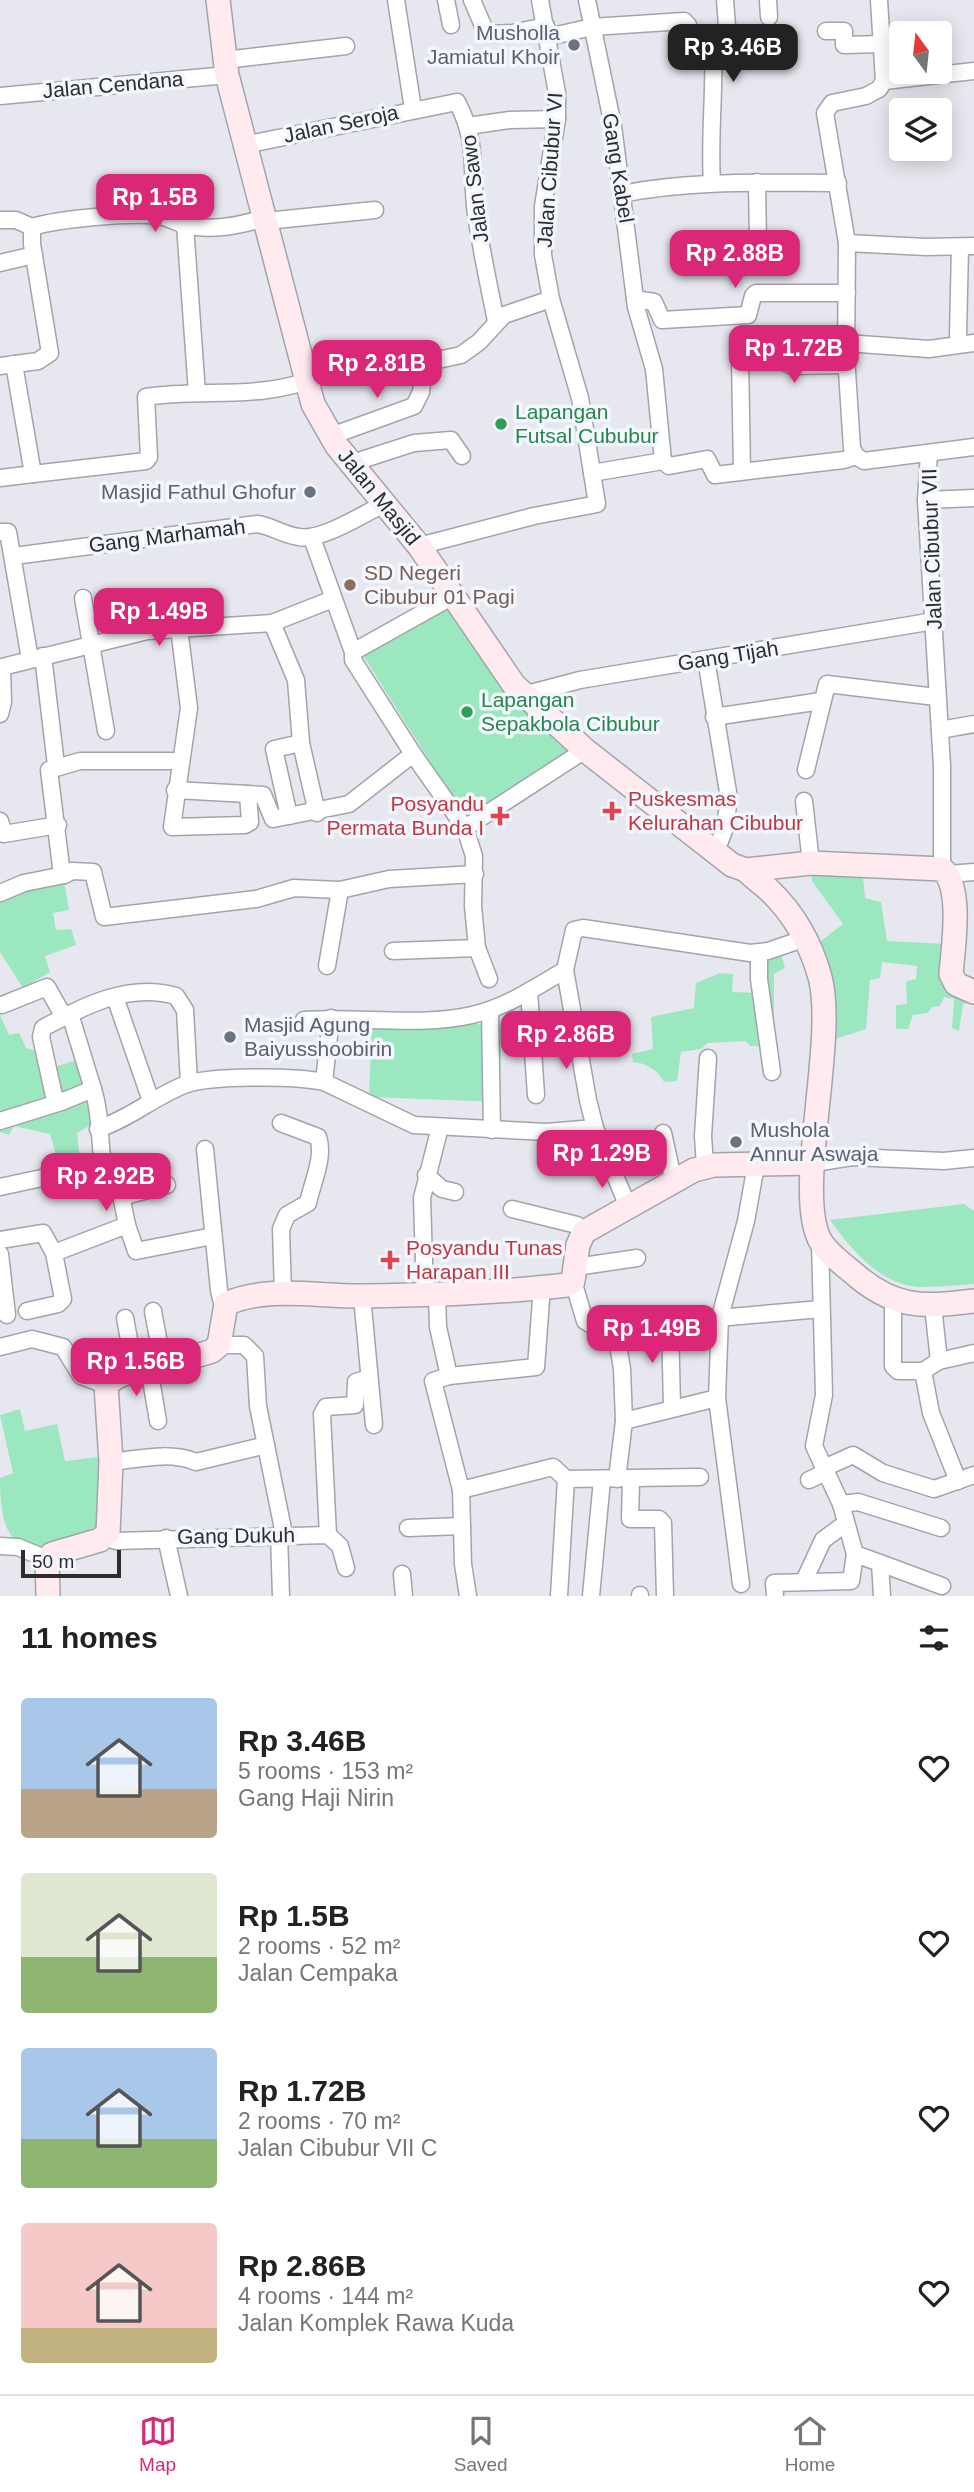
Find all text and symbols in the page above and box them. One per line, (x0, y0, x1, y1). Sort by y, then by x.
place label: Musholla Jamiatul Khoir (427, 21, 560, 68)
north arrow (889, 21, 952, 84)
map controls (889, 21, 952, 161)
pin: Rp 3.46B (661, 24, 805, 84)
text: Rp 3.46B (684, 34, 782, 60)
marker: Musholla Jamiatul Khoir (566, 37, 582, 53)
street label: Jalan Cendana (42, 67, 185, 102)
street label: Jalan Cibubur VI (533, 92, 566, 248)
button: layers (889, 98, 952, 161)
street label: Jalan Seroja (281, 100, 401, 147)
street label: Gang Kabel (598, 111, 639, 224)
street label: Jalan Sawo (456, 134, 493, 244)
pin: Rp 1.5B (90, 174, 220, 234)
text: Rp 1.5B (112, 184, 198, 210)
pin: Rp 2.88B (663, 230, 807, 290)
text: Rp 2.88B (686, 240, 784, 266)
pin: Rp 1.72B (722, 326, 866, 385)
text: Rp 1.72B (745, 335, 843, 361)
pin: Rp 2.81B (305, 340, 449, 400)
text: Rp 2.81B (328, 350, 426, 376)
place label: Lapangan Futsal Cububur (515, 400, 659, 447)
marker: Lapangan Futsal Cububur (493, 416, 509, 432)
street label: Jalan Masjid (334, 444, 425, 549)
street label: Jalan Cibubur VII (917, 468, 946, 630)
place label: Masjid Fathul Ghofur (101, 480, 296, 503)
marker: Masjid Fathul Ghofur (302, 484, 318, 500)
street label: Gang Marhamah (87, 514, 247, 557)
place label: SD Negeri Cibubur 01 Pagi (364, 561, 515, 608)
marker: SD Negeri Cibubur 01 Pagi (342, 577, 358, 593)
pin: Rp 1.49B (87, 588, 231, 648)
text: Rp 1.49B (110, 598, 208, 624)
street label: Gang Tijah (676, 636, 780, 675)
place label: Lapangan Sepakbola Cibubur (481, 688, 660, 735)
marker: Lapangan Sepakbola Cibubur (459, 704, 475, 720)
place label: Puskesmas Kelurahan Cibubur (628, 787, 803, 834)
place label: Posyandu Permata Bunda I (326, 792, 484, 839)
marker: Puskesmas Kelurahan Cibubur (602, 801, 622, 821)
marker: Posyandu Permata Bunda I (490, 806, 510, 826)
pin: Rp 2.86B (494, 1012, 638, 1071)
place label: Masjid Agung Baiyusshoobirin (244, 1013, 392, 1060)
text: Rp 2.86B (517, 1021, 615, 1047)
marker: Masjid Agung Baiyusshoobirin (222, 1029, 238, 1045)
place label: Mushola Annur Aswaja (750, 1118, 879, 1165)
pin: Rp 1.29B (530, 1130, 674, 1190)
marker: Mushola Annur Aswaja (728, 1134, 744, 1150)
text: Rp 1.29B (553, 1140, 651, 1166)
pin: Rp 2.92B (34, 1154, 178, 1213)
text: Rp 2.92B (57, 1163, 155, 1189)
place label: Posyandu Tunas Harapan III (406, 1236, 562, 1283)
marker: Posyandu Tunas Harapan III (380, 1250, 400, 1270)
pin: Rp 1.49B (580, 1306, 724, 1365)
text: Rp 1.49B (603, 1315, 701, 1341)
pin: Rp 1.56B (64, 1338, 208, 1398)
text: Rp 1.56B (87, 1348, 185, 1374)
street label: Gang Dukuh (177, 1523, 295, 1548)
scale bar (21, 1547, 121, 1579)
text: 50 m (32, 1551, 74, 1572)
icon: filters (915, 1619, 953, 1657)
text: 11 homes (21, 1621, 158, 1654)
text: Rp 3.46B (238, 1724, 366, 1757)
icon: home (77, 1726, 161, 1810)
icon: heart (915, 1749, 953, 1787)
text: 5 rooms · 153 m² (238, 1758, 413, 1784)
text: Gang Haji Nirin (238, 1785, 394, 1811)
text: Rp 1.5B (238, 1899, 350, 1932)
icon: home (77, 1901, 161, 1985)
icon: heart (915, 1924, 953, 1962)
text: 2 rooms · 52 m² (238, 1933, 400, 1959)
text: Jalan Cempaka (238, 1960, 398, 1986)
text: Rp 1.72B (238, 2074, 366, 2107)
icon: home (77, 2076, 161, 2160)
icon: heart (915, 2099, 953, 2137)
text: 2 rooms · 70 m² (238, 2108, 400, 2134)
text: Jalan Cibubur VII C (238, 2135, 437, 2161)
text: Rp 2.86B (238, 2249, 366, 2282)
icon: home (77, 2251, 161, 2335)
icon: heart (915, 2274, 953, 2312)
text: 4 rooms · 144 m² (238, 2283, 413, 2309)
text: Jalan Komplek Rawa Kuda (238, 2310, 514, 2336)
tab: Map (139, 2412, 177, 2476)
tab: Saved (454, 2412, 508, 2476)
tab: Home (785, 2412, 835, 2476)

